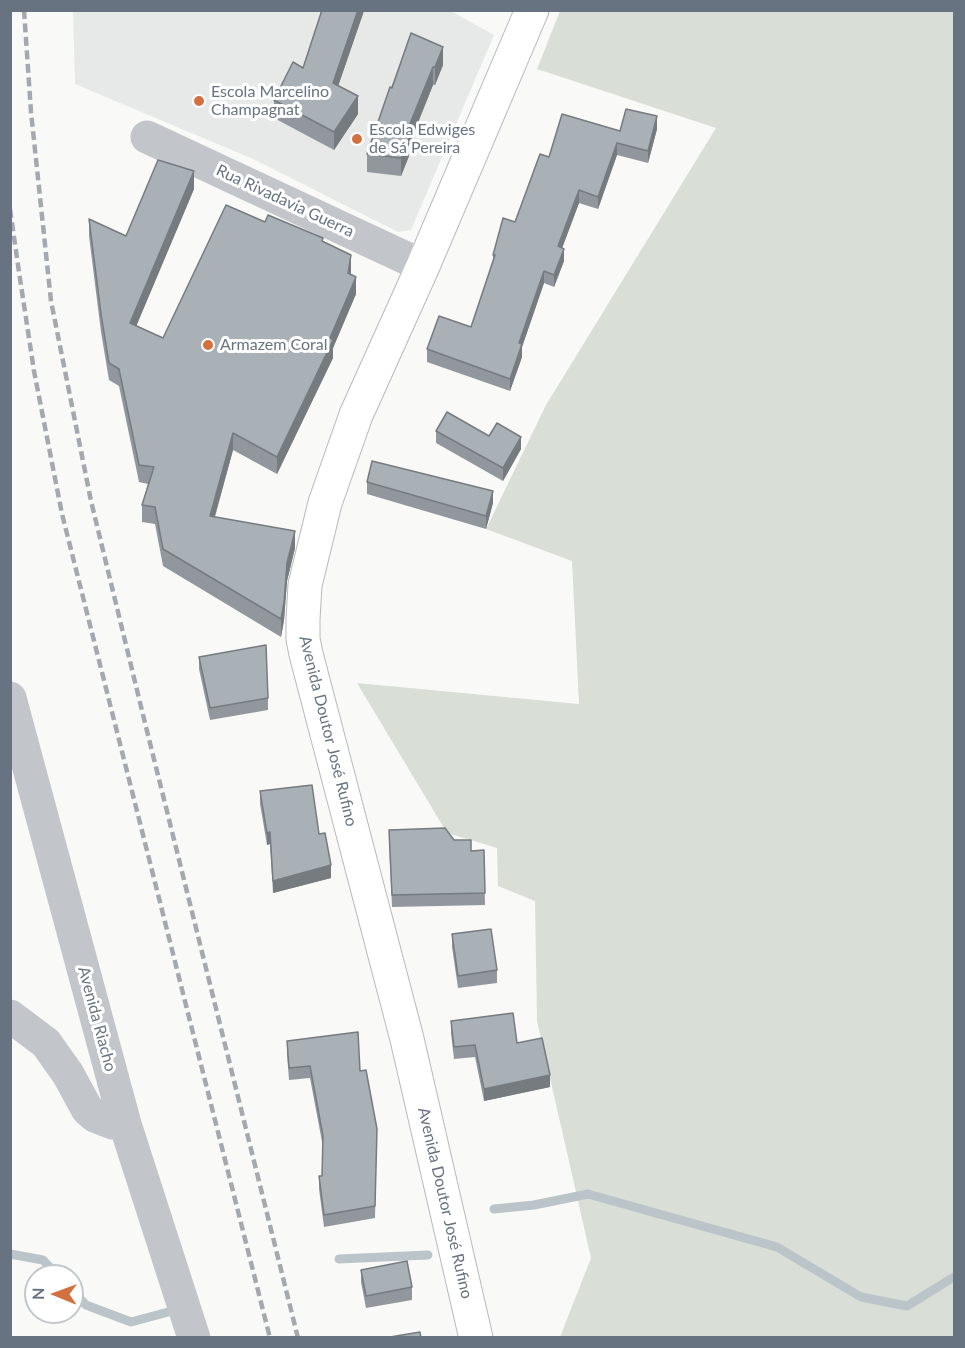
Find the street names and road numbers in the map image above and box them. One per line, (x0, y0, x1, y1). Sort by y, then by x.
street label: Rua Rivadavia Guerra (213, 161, 357, 241)
street label: Avenida Doutor José Rufino (295, 634, 361, 828)
street label: Avenida Riacho (74, 964, 120, 1074)
street label: Avenida Doutor José Rufino (414, 1105, 476, 1301)

